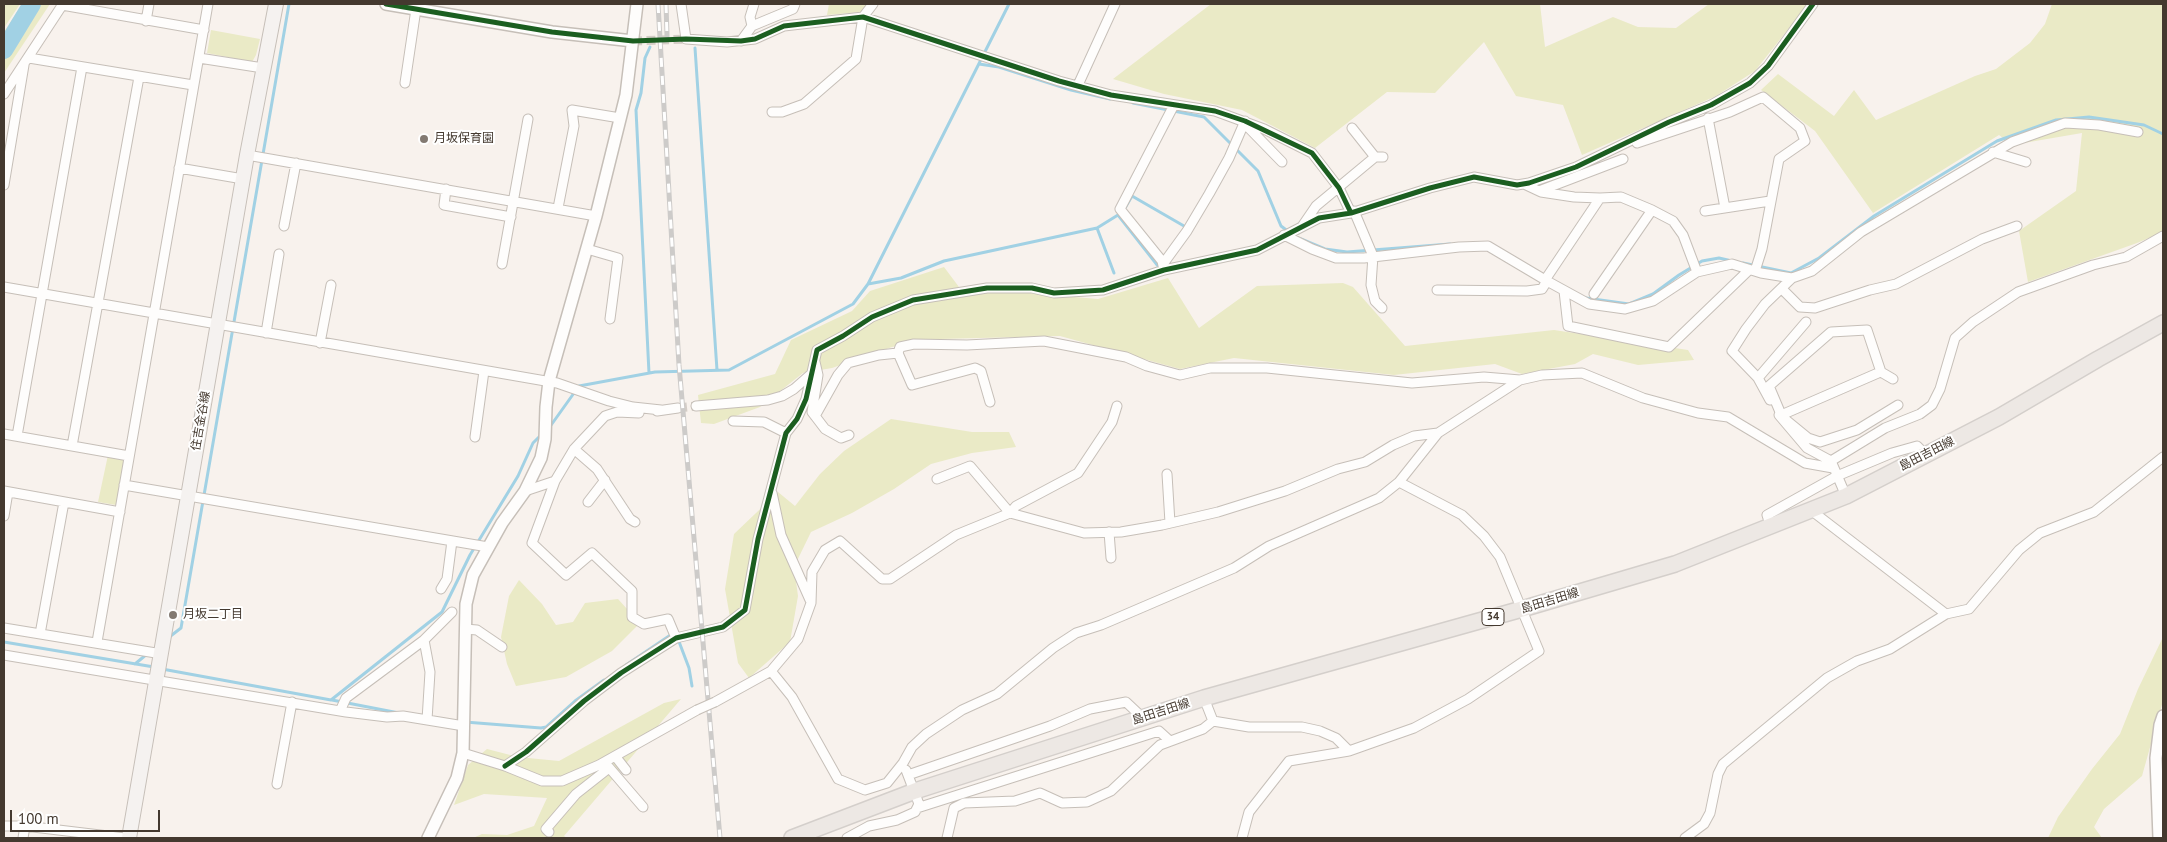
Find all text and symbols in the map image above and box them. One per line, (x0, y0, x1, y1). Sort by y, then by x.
place label: 月坂保育園 (434, 132, 494, 146)
marker: 月坂保育園 (418, 133, 430, 145)
street label: 住吉金谷線 (189, 390, 213, 452)
street label: 島田吉田線 (1897, 434, 1957, 474)
street label: 島田吉田線 (1519, 585, 1581, 617)
place label: 月坂二丁目 (183, 608, 243, 622)
road number: 34 (1482, 608, 1504, 626)
marker: 月坂二丁目 (167, 609, 179, 621)
street label: 島田吉田線 (1130, 696, 1192, 728)
scale bar (12, 800, 162, 832)
text: 100 m (18, 809, 59, 828)

